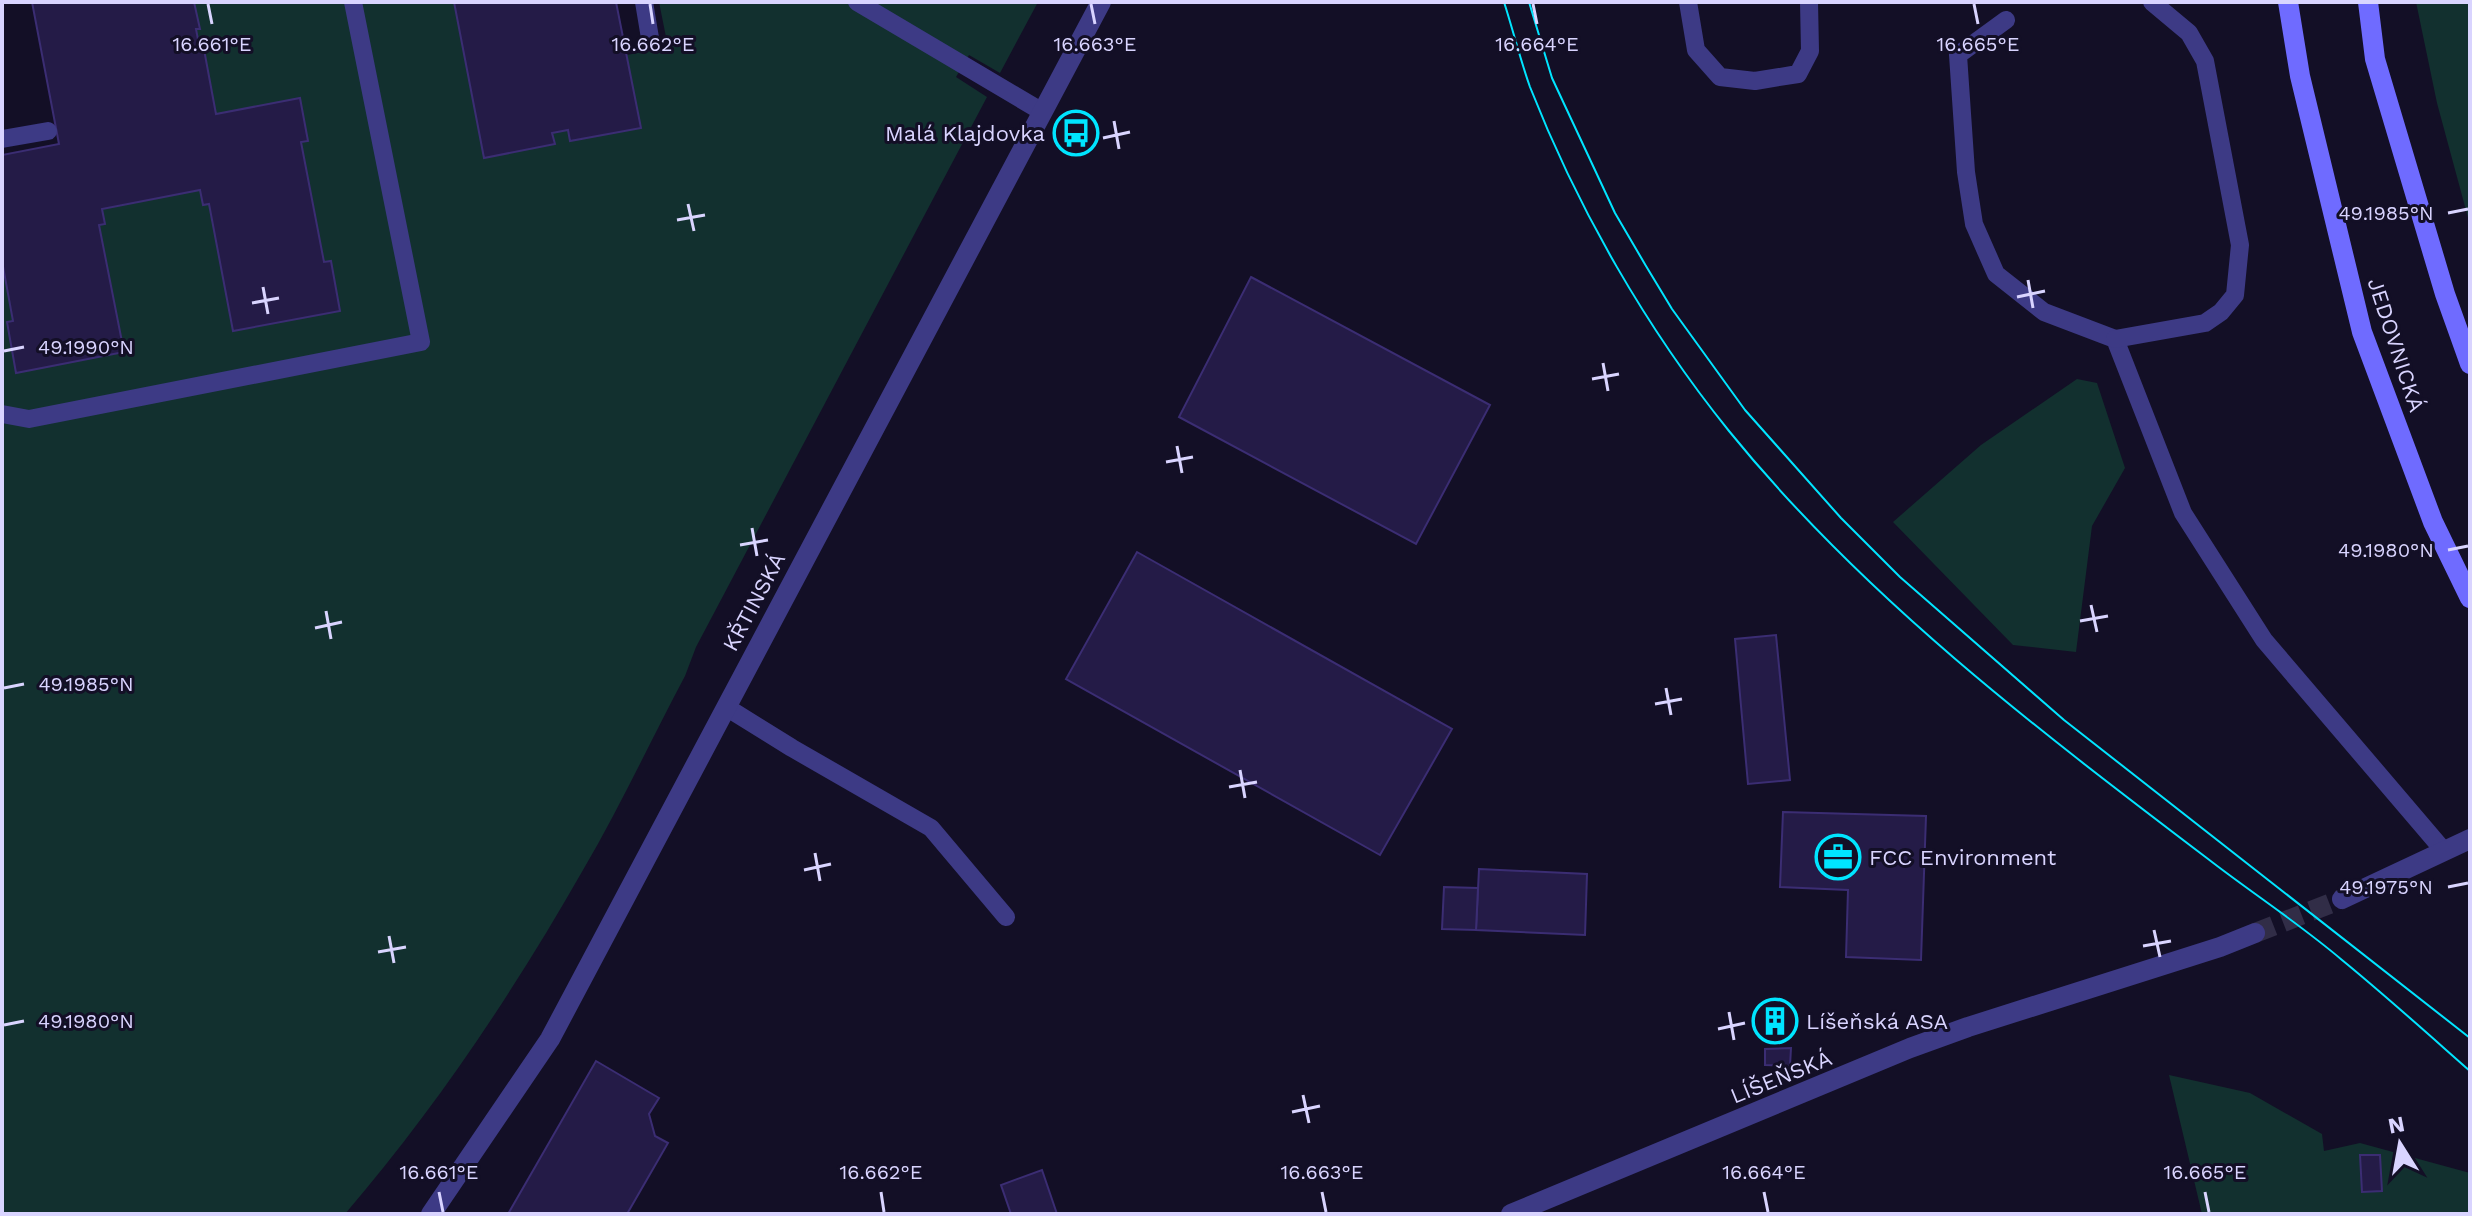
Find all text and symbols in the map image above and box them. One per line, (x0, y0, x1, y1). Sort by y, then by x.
text: 16.661°E (172, 32, 252, 56)
text: 16.662°E (612, 32, 694, 56)
text: 16.663°E (1054, 32, 1136, 56)
text: 16.664°E (1495, 32, 1579, 56)
text: 16.665°E (1937, 32, 2019, 56)
bus stop icon: Malá Klajdovka (1052, 109, 1100, 157)
place label: Malá Klajdovka (885, 121, 1045, 146)
text: 49.1985°N (2338, 201, 2434, 225)
street label: JEDOVNICKÁ (2363, 275, 2429, 415)
text: 49.1990°N (38, 335, 134, 359)
text: 49.1980°N (2338, 538, 2434, 562)
street label: KŘTINSKÁ (718, 549, 790, 655)
text: 49.1985°N (38, 672, 134, 696)
office icon: FCC Environment (1814, 833, 1862, 881)
place label: FCC Environment (1869, 845, 2056, 870)
text: 49.1975°N (2339, 875, 2433, 899)
building icon: Líšeňská ASA (1751, 997, 1799, 1045)
text: 49.1980°N (38, 1009, 134, 1033)
place label: Líšeňská ASA (1806, 1009, 1948, 1034)
street label: LÍŠEŇSKÁ (1727, 1045, 1835, 1109)
north arrow (2360, 1104, 2440, 1184)
text: N (2386, 1111, 2407, 1139)
text: 16.661°E (399, 1160, 479, 1184)
text: 16.662°E (840, 1160, 922, 1184)
text: 16.663°E (1281, 1160, 1363, 1184)
text: 16.664°E (1722, 1160, 1806, 1184)
text: 16.665°E (2164, 1160, 2246, 1184)

